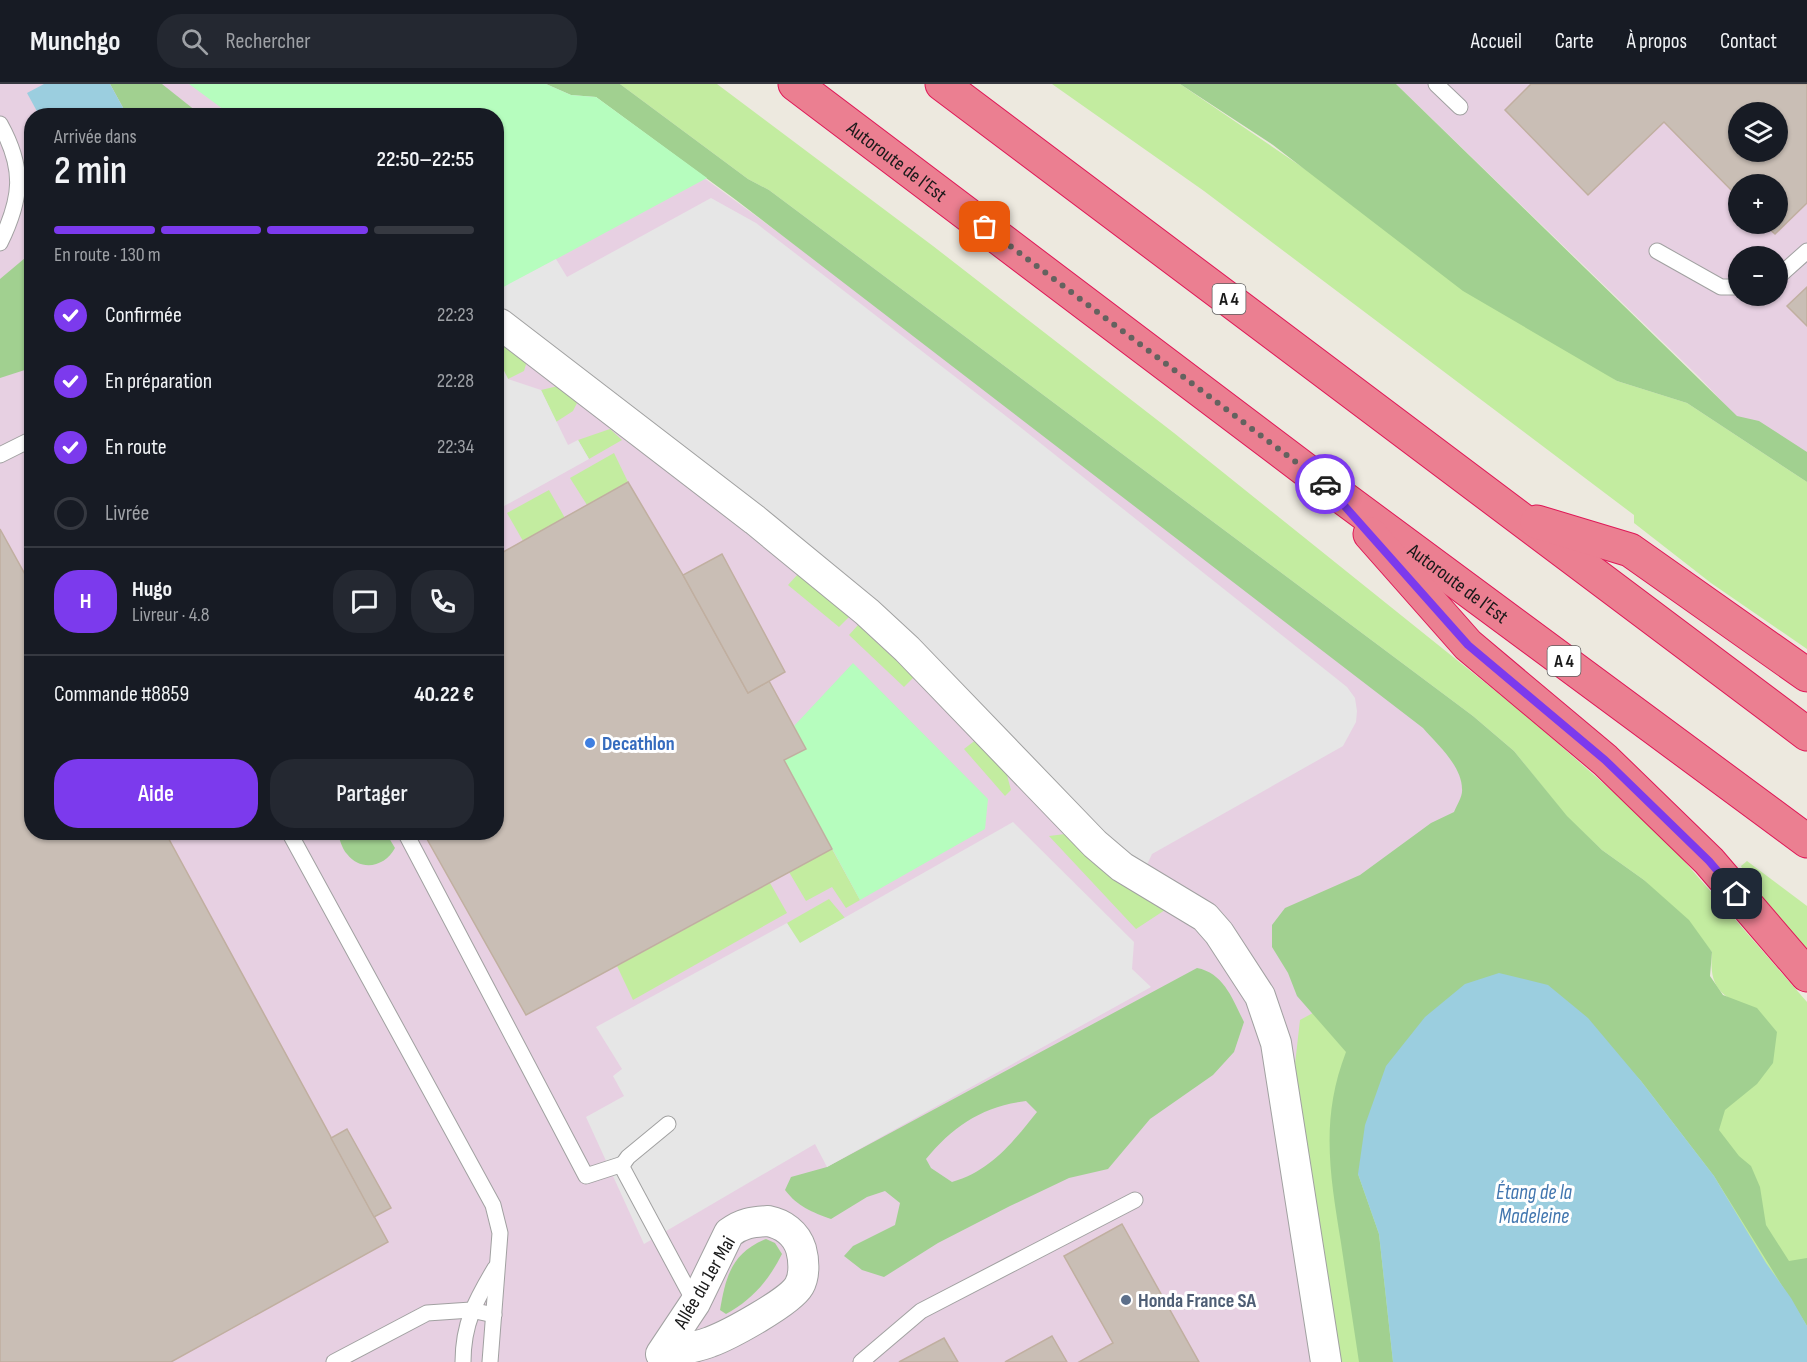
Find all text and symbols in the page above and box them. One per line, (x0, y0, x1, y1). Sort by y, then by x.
search box (157, 14, 577, 68)
text: Munchgo (30, 25, 121, 58)
icon: search (178, 25, 211, 58)
text: Rechercher (226, 28, 311, 55)
text: Accueil (1471, 29, 1522, 54)
text: Carte (1555, 29, 1594, 54)
text: À propos (1627, 29, 1687, 54)
text: Contact (1720, 29, 1777, 54)
map controls (1728, 102, 1788, 306)
button: layers (1728, 102, 1788, 162)
street label: Autoroute de l’Est (841, 116, 951, 207)
text: Arrivée dans (54, 125, 137, 149)
text: 22:50–22:55 (377, 146, 474, 173)
text: 2 min (54, 148, 127, 195)
button: + (1728, 174, 1788, 234)
pin (959, 201, 1010, 252)
icon: bag (968, 210, 1001, 243)
text: En route · 130 m (54, 243, 161, 267)
button: − (1728, 246, 1788, 306)
road number: A 4 (1212, 284, 1246, 314)
icon: check (54, 299, 87, 332)
text: Confirmée (105, 302, 182, 329)
text: 22:23 (437, 303, 474, 327)
icon: check (54, 365, 87, 398)
text: En préparation (105, 368, 212, 395)
text: 22:28 (437, 369, 474, 393)
icon: check (54, 431, 87, 464)
text: En route (105, 434, 167, 461)
text: 22:34 (437, 435, 474, 459)
courier (1295, 454, 1355, 514)
icon: car (1309, 468, 1342, 501)
text: Livrée (105, 500, 149, 527)
street label: Autoroute de l’Est (1402, 538, 1513, 629)
button: chat (333, 570, 396, 633)
button: phone (411, 570, 474, 633)
text: Hugo (132, 576, 172, 603)
text: H (80, 588, 91, 615)
text: Livreur · 4.8 (132, 603, 210, 627)
road number: A 4 (1548, 646, 1580, 676)
text: Commande #8859 (54, 681, 189, 708)
text: 40.22 € (414, 681, 474, 708)
place label: Decathlon (602, 732, 675, 756)
marker: Decathlon (583, 736, 597, 750)
button: Aide (54, 759, 258, 828)
button: Partager (270, 759, 474, 828)
pin (1711, 868, 1762, 919)
icon: home (1720, 877, 1753, 910)
water label: Étang de la Madeleine (1496, 1180, 1573, 1229)
street label: Allée du 1er Mai (668, 1232, 741, 1334)
place label: Honda France SA (1138, 1289, 1256, 1313)
marker: Honda France SA (1119, 1293, 1133, 1307)

